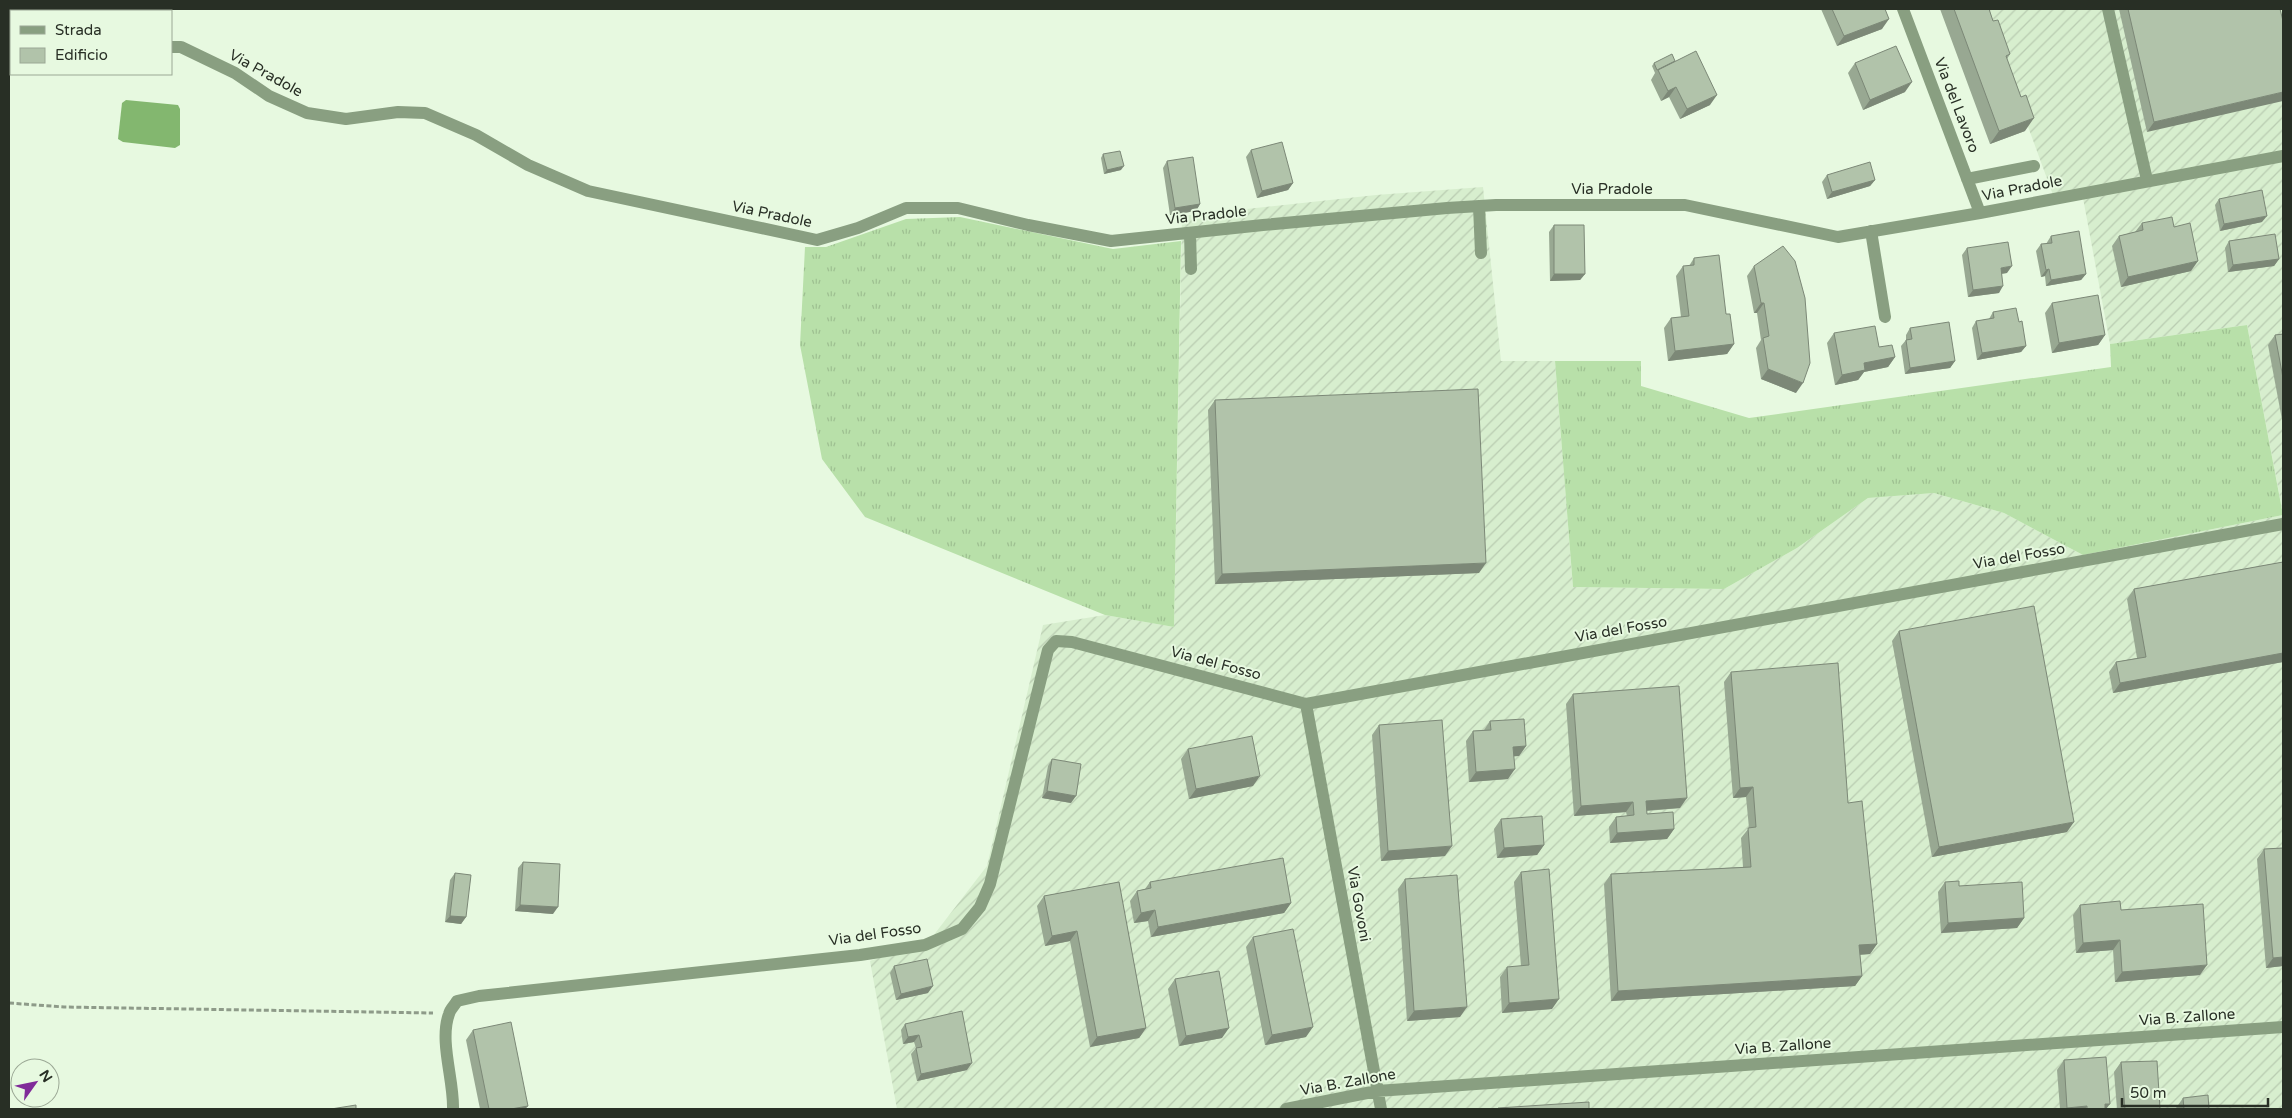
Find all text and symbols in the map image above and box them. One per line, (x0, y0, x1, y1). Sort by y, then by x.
legend (10, 10, 172, 75)
text: Strada (55, 21, 102, 39)
street label: Via Pradole (226, 45, 306, 101)
text: Edificio (55, 46, 108, 64)
street label: Via del Lavoro (1931, 55, 1983, 155)
street label: Via Pradole (1980, 171, 2064, 205)
street label: Via Pradole (1571, 180, 1653, 198)
street label: Via Pradole (730, 197, 814, 231)
street label: Via Pradole (1165, 202, 1247, 228)
street label: Via del Fosso (1972, 539, 2066, 573)
street label: Via del Fosso (1574, 612, 1668, 646)
street label: Via del Fosso (1169, 642, 1263, 684)
street label: Via Govoni (1343, 865, 1375, 943)
street label: Via del Fosso (828, 919, 922, 949)
street label: Via B. Zallone (2138, 1005, 2236, 1029)
street label: Via B. Zallone (1734, 1034, 1832, 1058)
north arrow (10, 1058, 60, 1108)
street label: Via B. Zallone (1299, 1065, 1397, 1099)
text: N (35, 1067, 56, 1086)
scale bar (2122, 1076, 2268, 1108)
text: 50 m (2130, 1084, 2167, 1102)

